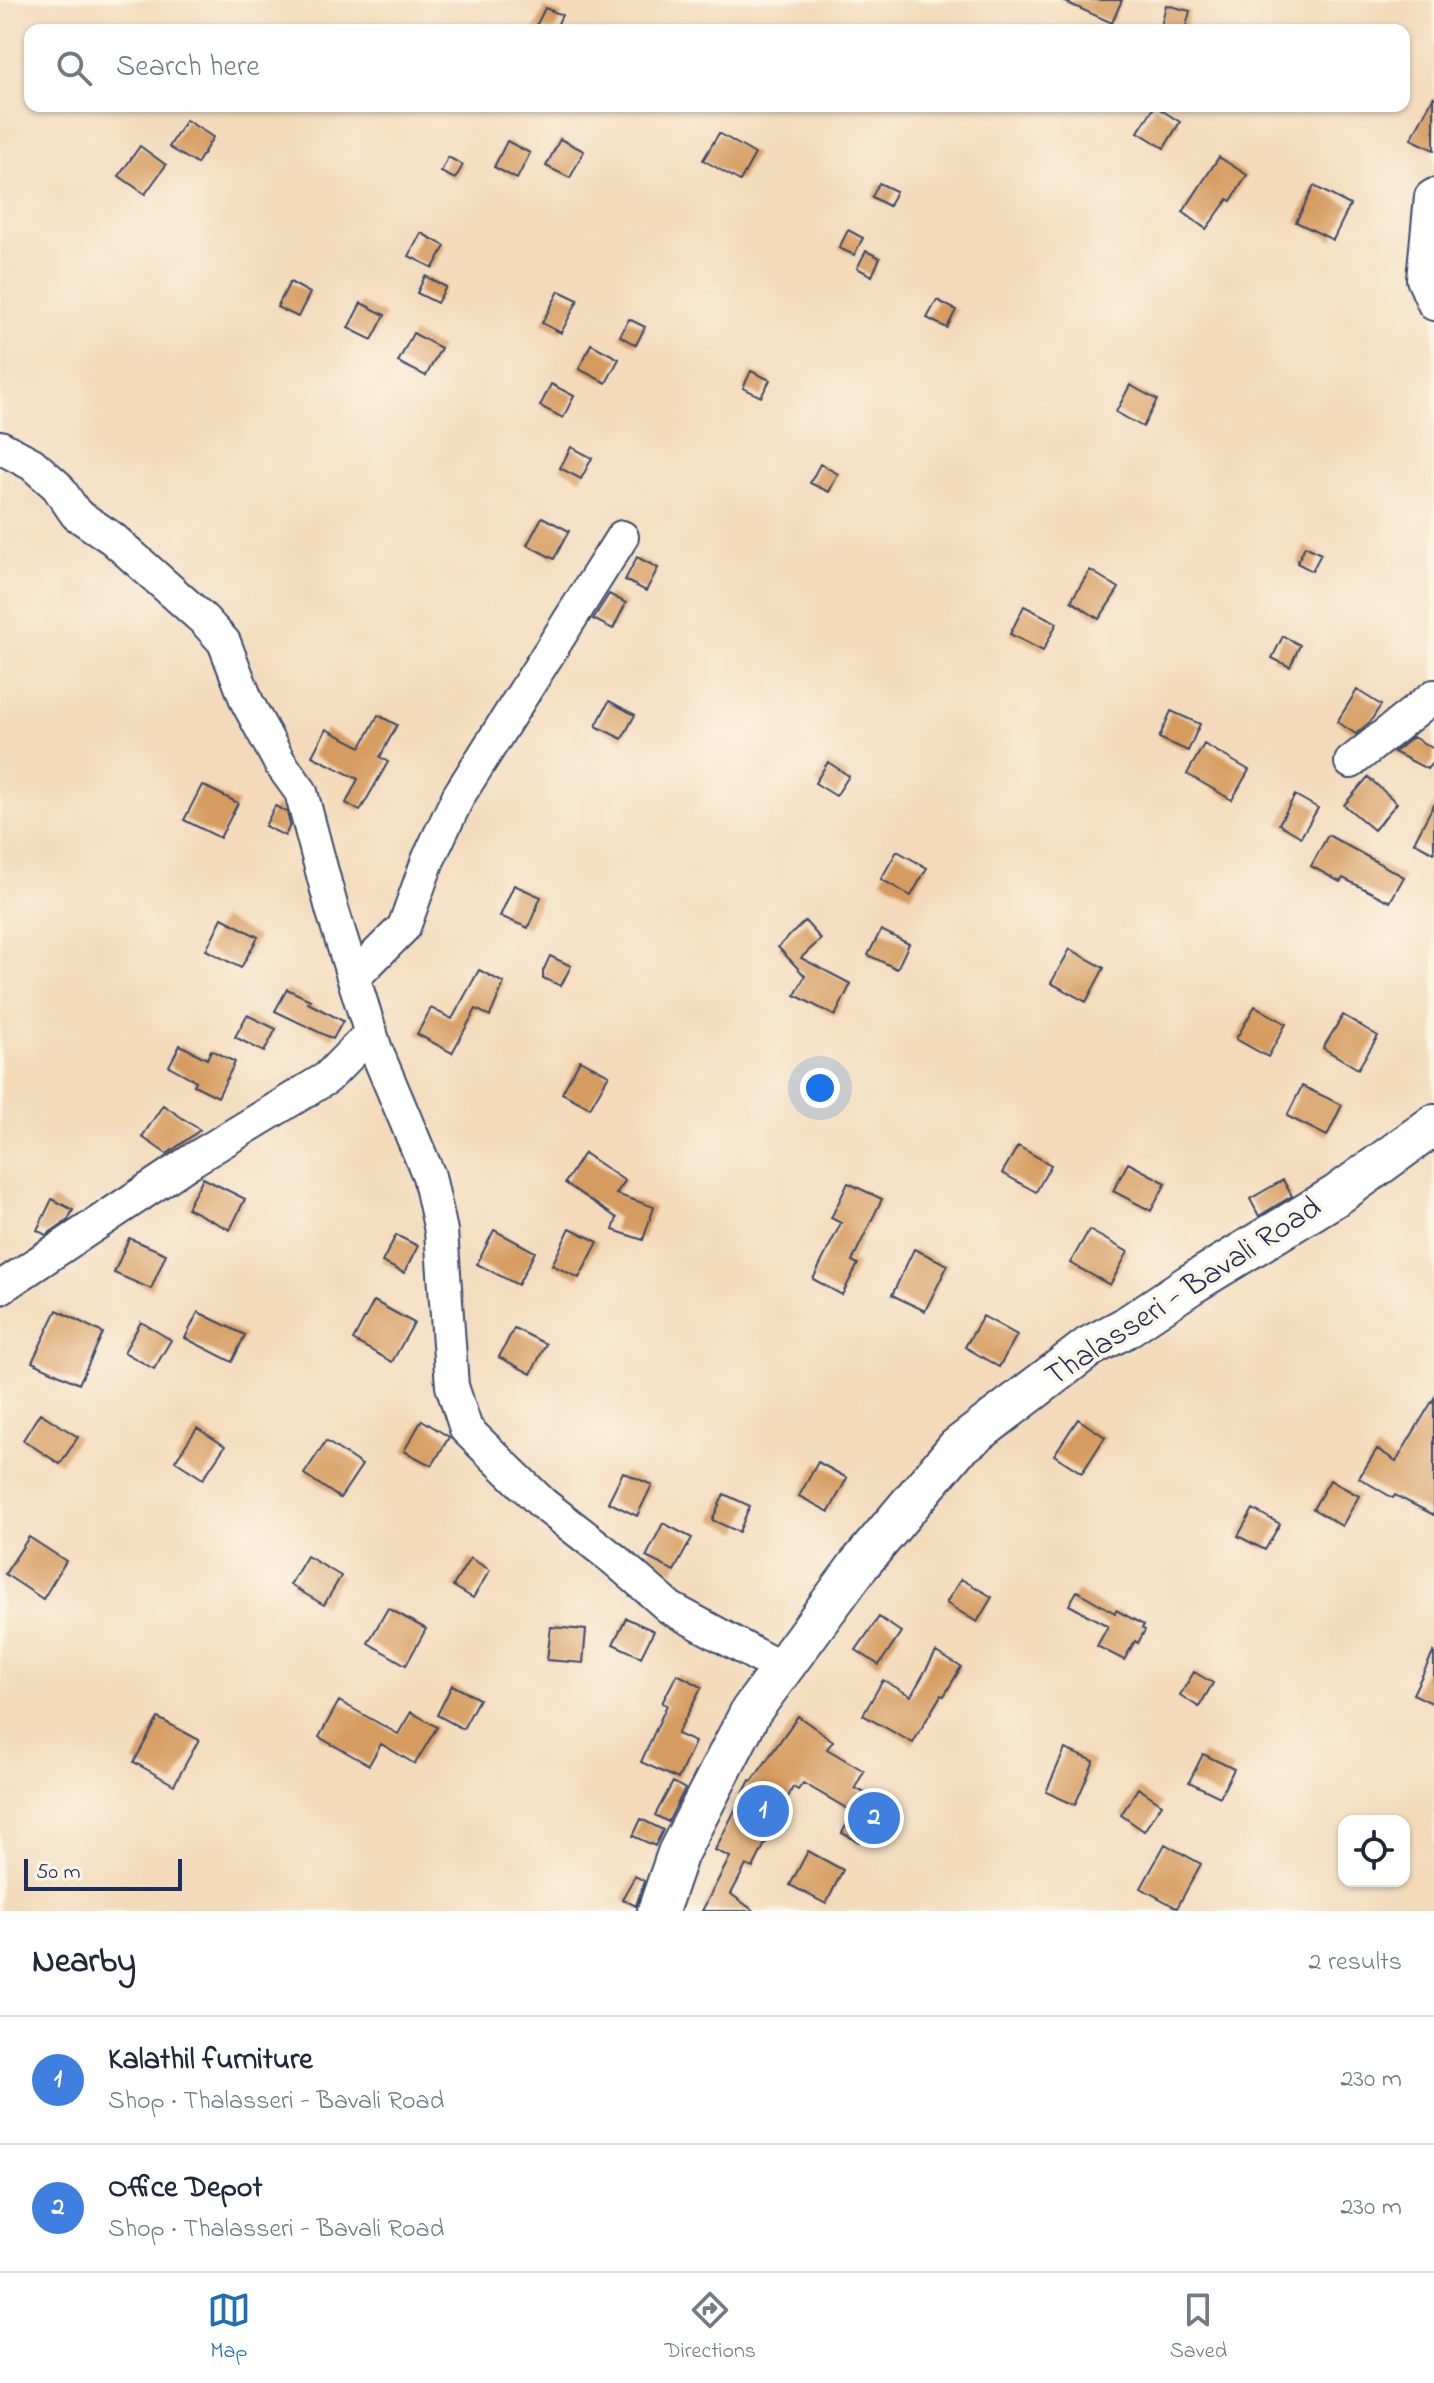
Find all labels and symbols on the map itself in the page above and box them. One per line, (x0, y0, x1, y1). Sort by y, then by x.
your location (800, 1068, 840, 1108)
street label: Thalasseri - Bavali Road (1036, 1186, 1332, 1400)
pin: 1 (737, 1781, 789, 1841)
pin: 2 (848, 1788, 900, 1848)
scale bar (24, 1855, 182, 1891)

